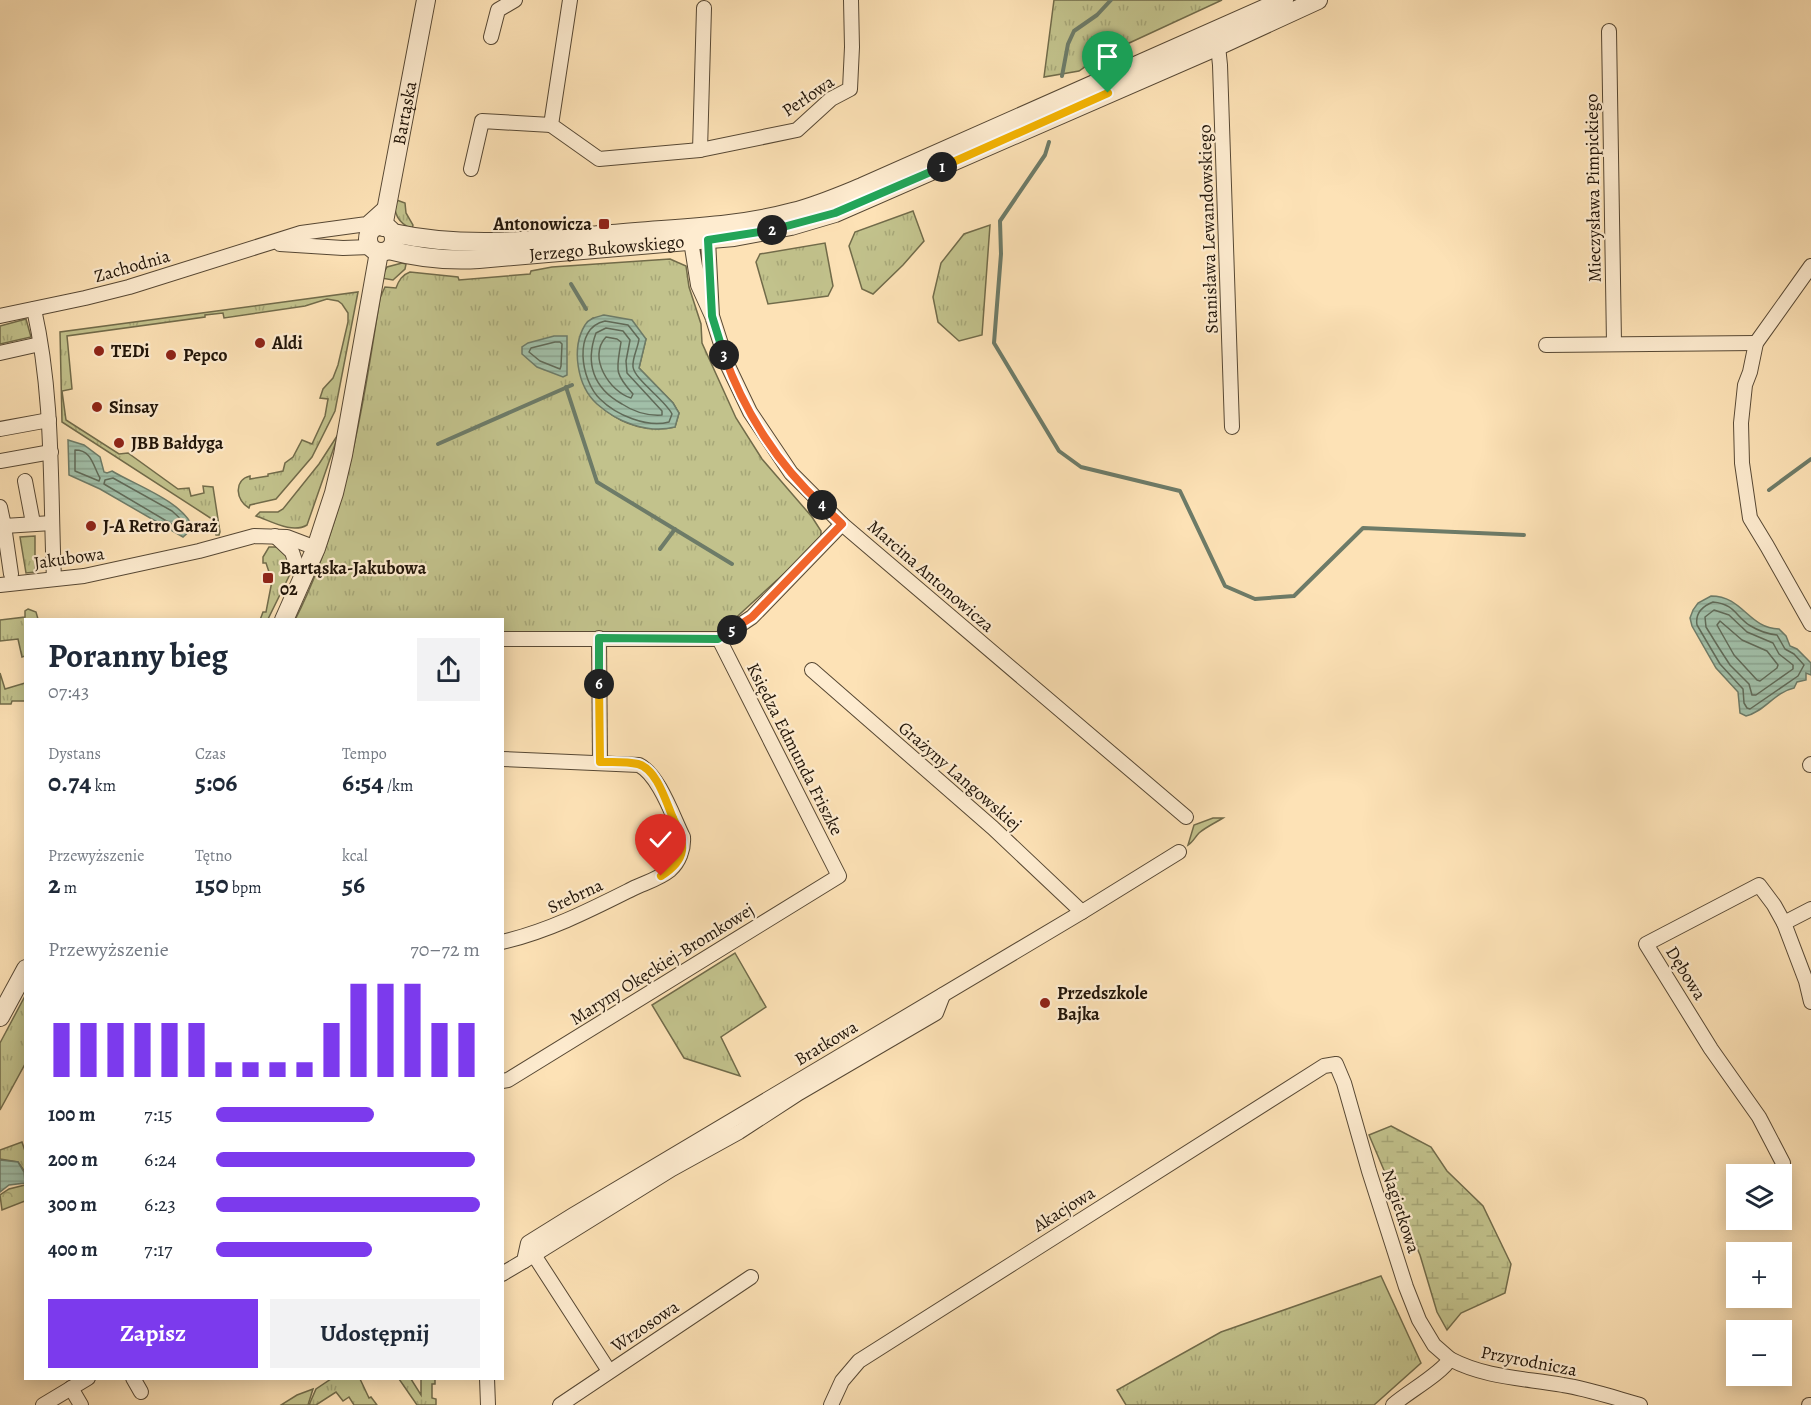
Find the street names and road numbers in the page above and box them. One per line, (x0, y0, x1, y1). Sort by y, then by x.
street label: Perłowa (777, 69, 839, 122)
street label: Bartąska (387, 78, 423, 147)
street label: Mieczysława Pimpickiego (1579, 94, 1607, 282)
street label: Stanisława Lewandowskiego (1192, 124, 1224, 334)
street label: Jerzego Bukowskiego (528, 229, 685, 267)
street label: Zachodnia (91, 244, 173, 288)
street label: Marcina Antonowicza (863, 514, 1000, 638)
street label: Jakubowa (32, 541, 106, 575)
street label: Księdza Edmunda Friszke (741, 659, 849, 839)
street label: Grażyny Langowskiej (893, 716, 1027, 836)
street label: Srebrna (543, 873, 607, 919)
street label: Maryny Okęckiej-Bromkowej (565, 897, 759, 1031)
street label: Dębowa (1660, 941, 1712, 1005)
street label: Bratkowa (790, 1014, 863, 1071)
street label: Nagietkowa (1376, 1166, 1426, 1257)
street label: Akacjowa (1028, 1180, 1100, 1238)
street label: Wrzosowa (606, 1294, 684, 1358)
street label: Przyrodnicza (1479, 1340, 1580, 1382)

